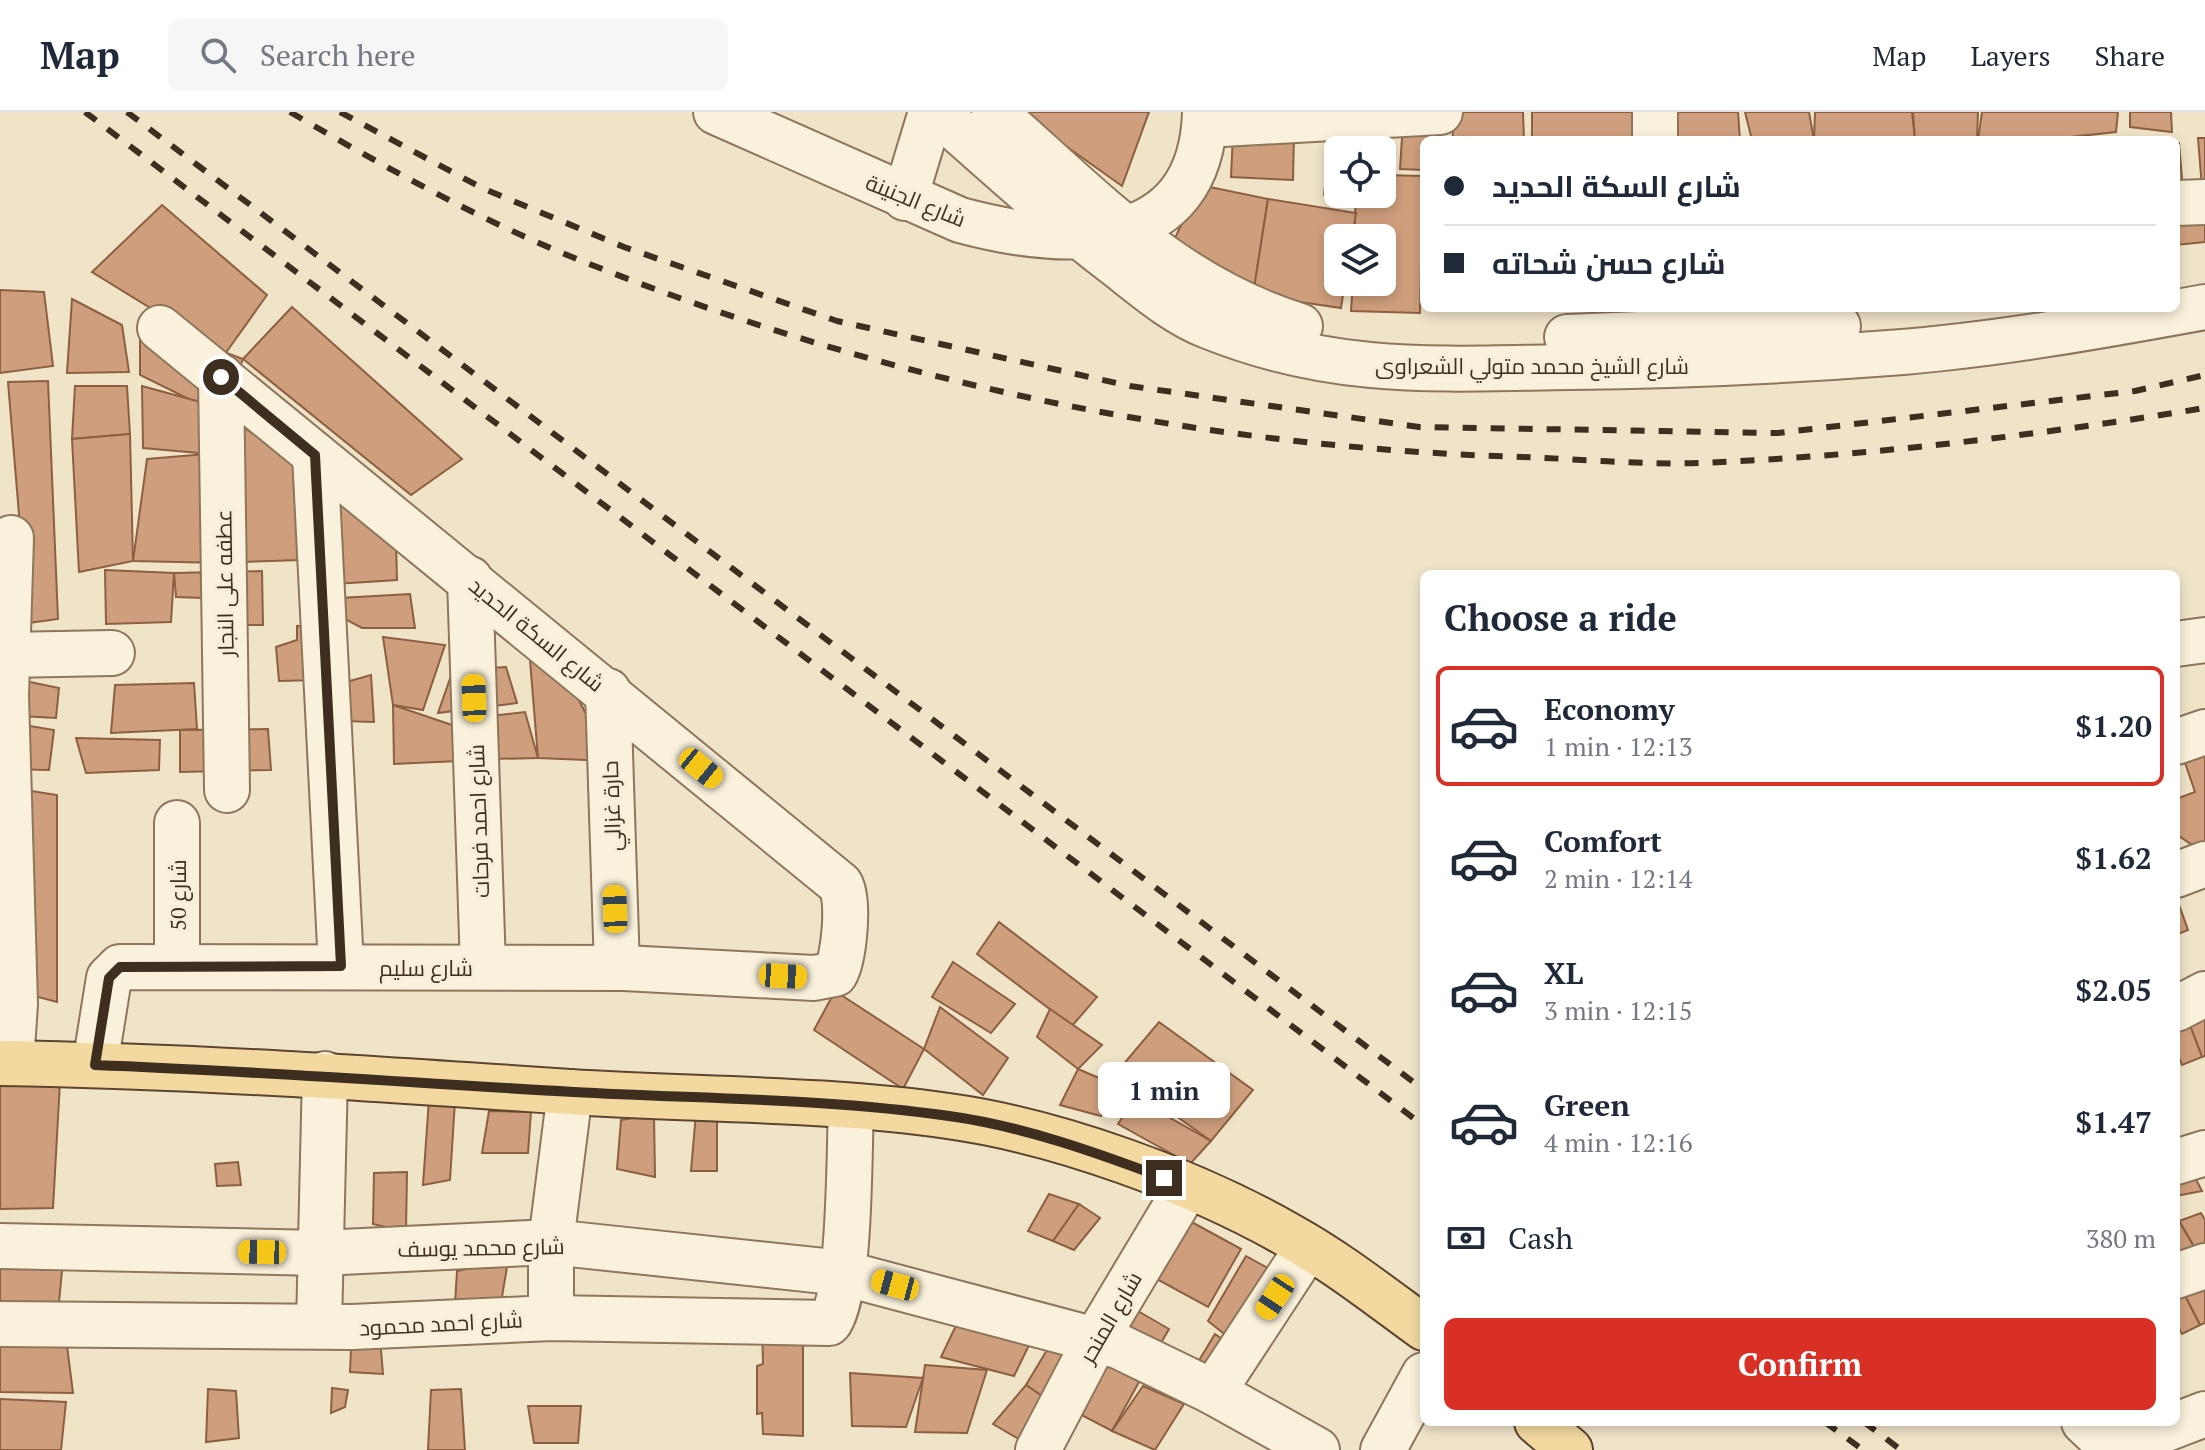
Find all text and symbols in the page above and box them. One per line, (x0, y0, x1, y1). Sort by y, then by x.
search box (168, 19, 728, 91)
text: Map (40, 30, 120, 80)
icon: search (196, 33, 240, 77)
text: Search here (260, 35, 416, 75)
text: Map (1872, 37, 1926, 74)
text: Layers (1970, 37, 2051, 74)
text: Share (2095, 37, 2165, 74)
map controls (1324, 136, 1396, 296)
button: locate (1324, 136, 1396, 208)
text: شارع السكة الحديد (1492, 166, 1741, 206)
street label: شارع الجنينة (861, 167, 970, 234)
button: layers (1324, 224, 1396, 296)
text: شارع حسن شحاته (1492, 243, 1725, 283)
street label: شارع الشيخ محمد متولي الشعراوى (1375, 351, 1689, 383)
route start (203, 359, 239, 395)
street label: عطفه على النجار (208, 509, 240, 659)
street label: شارع السكة الحديد (463, 570, 611, 698)
text: Choose a ride (1444, 594, 1677, 641)
car (461, 674, 487, 722)
text: Economy (1544, 689, 1675, 729)
icon: car (1448, 690, 1520, 762)
text: $1.20 (2075, 706, 2152, 746)
text: 1 min · 12:13 (1544, 729, 1693, 763)
street label: شارع احمد فرحات (461, 743, 496, 899)
car (675, 744, 727, 792)
street label: حارة غزالي (595, 760, 630, 852)
text: Comfort (1544, 821, 1662, 861)
icon: car (1448, 822, 1520, 894)
text: $1.62 (2075, 838, 2152, 878)
street label: شارع 50 (163, 859, 193, 931)
text: 2 min · 12:14 (1544, 861, 1693, 895)
car (602, 885, 628, 933)
street label: شارع سليم (379, 953, 473, 984)
text: XL (1544, 953, 1583, 993)
icon: car (1448, 954, 1520, 1026)
car (758, 963, 808, 989)
text: $2.05 (2075, 970, 2152, 1010)
text: 3 min · 12:15 (1544, 993, 1693, 1027)
callout: 1 min (1098, 1062, 1230, 1118)
text: 1 min (1128, 1073, 1200, 1107)
text: Green (1544, 1085, 1630, 1125)
icon: car (1448, 1086, 1520, 1158)
text: $1.47 (2075, 1102, 2152, 1142)
text: 4 min · 12:16 (1544, 1125, 1693, 1159)
route end (1146, 1160, 1182, 1196)
icon: cash (1444, 1216, 1488, 1260)
text: Cash (1508, 1218, 1573, 1258)
text: 380 m (2086, 1221, 2156, 1255)
street label: شارع محمد يوسف (397, 1231, 565, 1264)
car (238, 1240, 286, 1264)
street label: شارع المنحر (1071, 1266, 1149, 1370)
car (869, 1267, 921, 1303)
car (1252, 1270, 1298, 1324)
street label: شارع احمد محمود (359, 1304, 524, 1343)
button: Confirm (1444, 1318, 2156, 1410)

